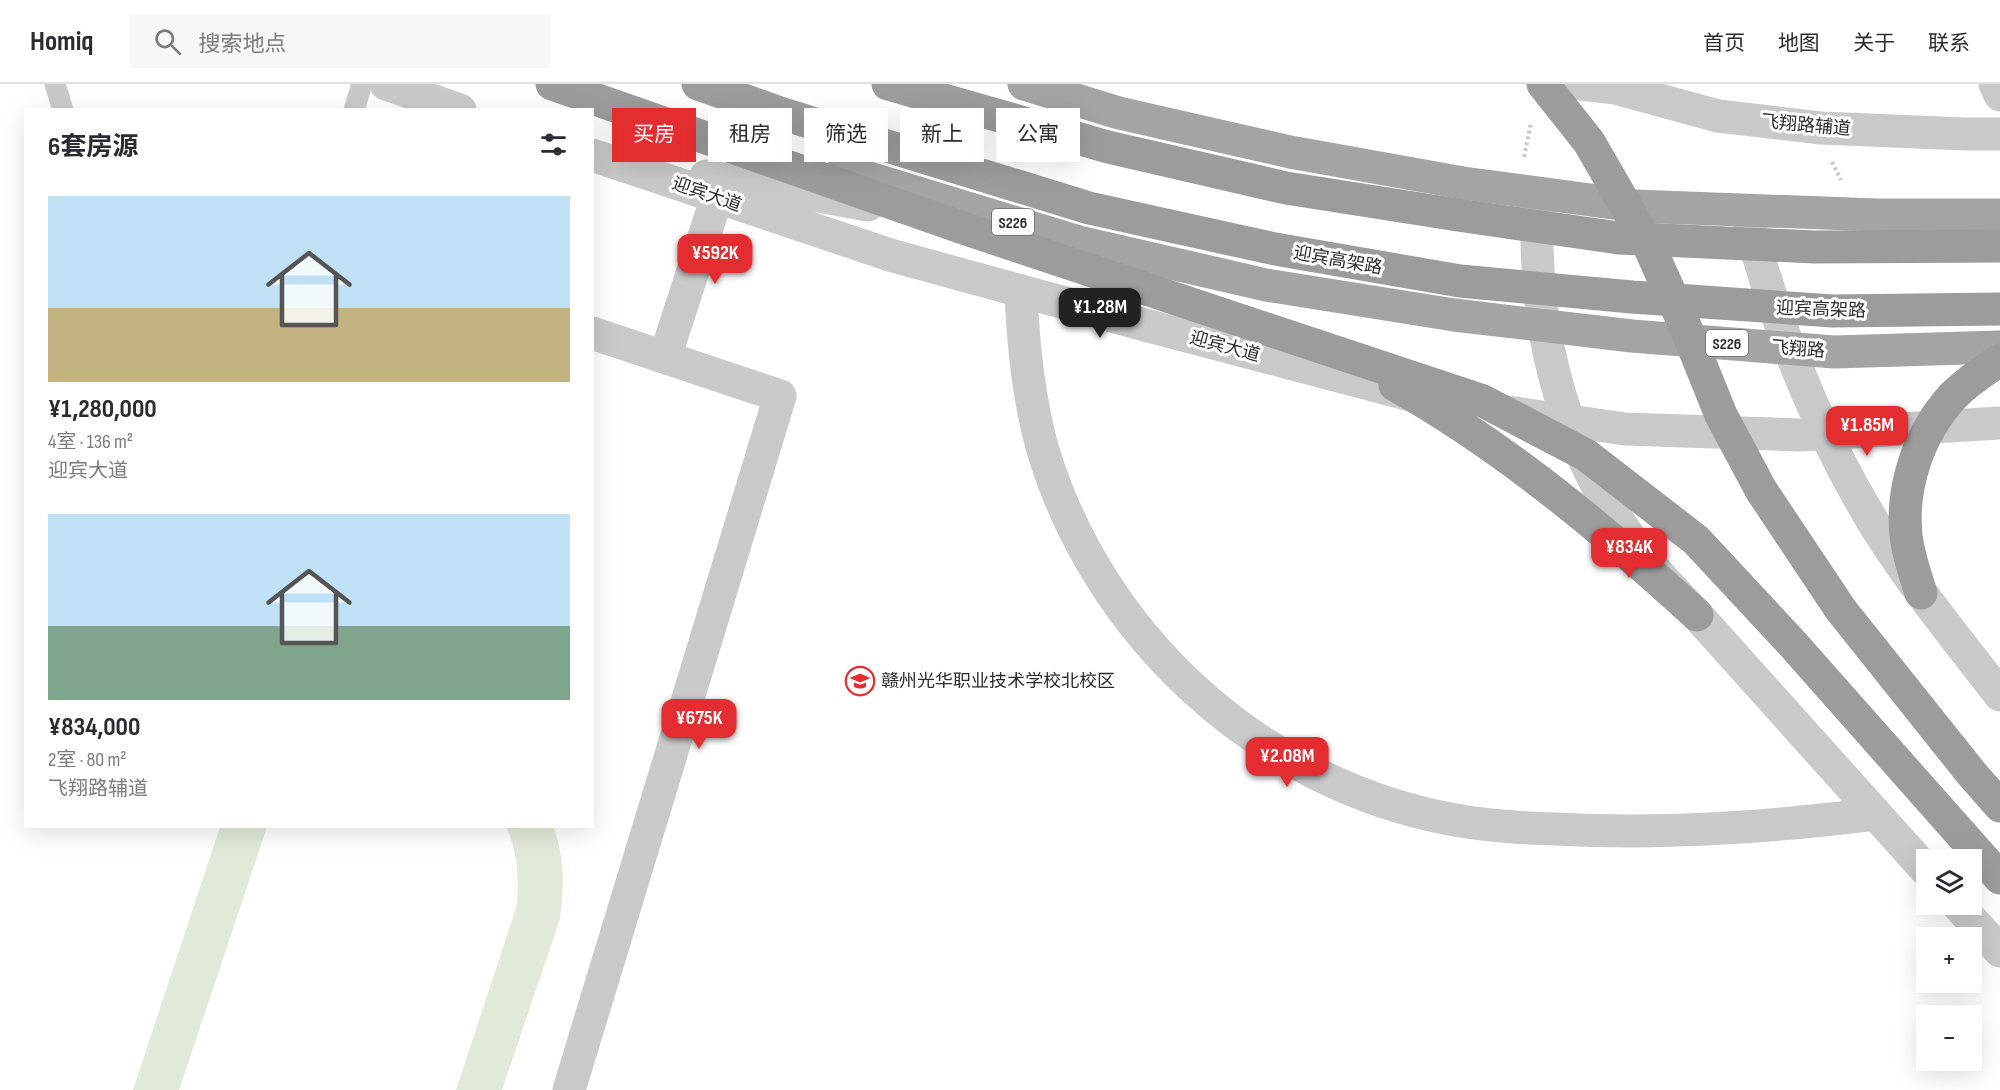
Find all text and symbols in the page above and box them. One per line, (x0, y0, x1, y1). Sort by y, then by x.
search box (130, 14, 550, 68)
text: Homiq (30, 25, 94, 58)
icon: search (151, 25, 184, 58)
text: 搜索地点 (199, 31, 287, 58)
text: 首页 (1703, 31, 1745, 56)
text: 地图 (1778, 31, 1820, 56)
text: 关于 (1853, 31, 1895, 56)
text: 联系 (1928, 31, 1970, 56)
chip: 买房 (612, 108, 696, 162)
chip: 租房 (708, 108, 792, 162)
chip: 筛选 (804, 108, 888, 162)
chip: 新上 (900, 108, 984, 162)
chip: 公寓 (996, 108, 1080, 162)
street label: 飞翔路辅道 (1760, 111, 1852, 140)
icon: filters (537, 128, 570, 161)
text: 6套房源 (48, 132, 138, 163)
street label: 迎宾大道 (669, 173, 744, 216)
road number: S226 (992, 209, 1034, 235)
pin: ¥592K (673, 234, 757, 285)
icon: home (255, 235, 363, 343)
text: ¥592K (691, 241, 739, 265)
street label: 迎宾高架路 (1292, 242, 1384, 279)
pin: ¥1.28M (1051, 288, 1149, 339)
text: ¥1.28M (1073, 295, 1127, 319)
street label: 迎宾高架路 (1776, 297, 1866, 322)
street label: 迎宾大道 (1187, 327, 1262, 366)
road number: S226 (1706, 330, 1748, 356)
street label: 飞翔路 (1770, 337, 1826, 362)
text: ¥1,280,000 (48, 394, 157, 425)
pin: ¥1.85M (1818, 406, 1916, 457)
text: ¥1.85M (1840, 413, 1894, 437)
text: 4室 · 136 m² (48, 430, 133, 454)
text: 迎宾大道 (48, 459, 128, 483)
pin: ¥834K (1587, 528, 1671, 579)
text: ¥834K (1605, 535, 1653, 559)
icon: home (255, 553, 363, 661)
school or university icon: 赣州光华职业技术学校北校区 (844, 665, 876, 697)
place label: 赣州光华职业技术学校北校区 (881, 671, 1115, 692)
pin: ¥675K (657, 699, 741, 750)
text: ¥675K (675, 706, 723, 730)
text: ¥834,000 (48, 712, 140, 743)
pin: ¥2.08M (1238, 737, 1336, 788)
text: ¥2.08M (1260, 744, 1314, 768)
text: 2室 · 80 m² (48, 748, 127, 772)
text: 飞翔路辅道 (48, 777, 148, 801)
map controls (1916, 849, 1982, 1071)
button: layers (1916, 849, 1982, 915)
button: + (1916, 927, 1982, 993)
button: − (1916, 1005, 1982, 1071)

